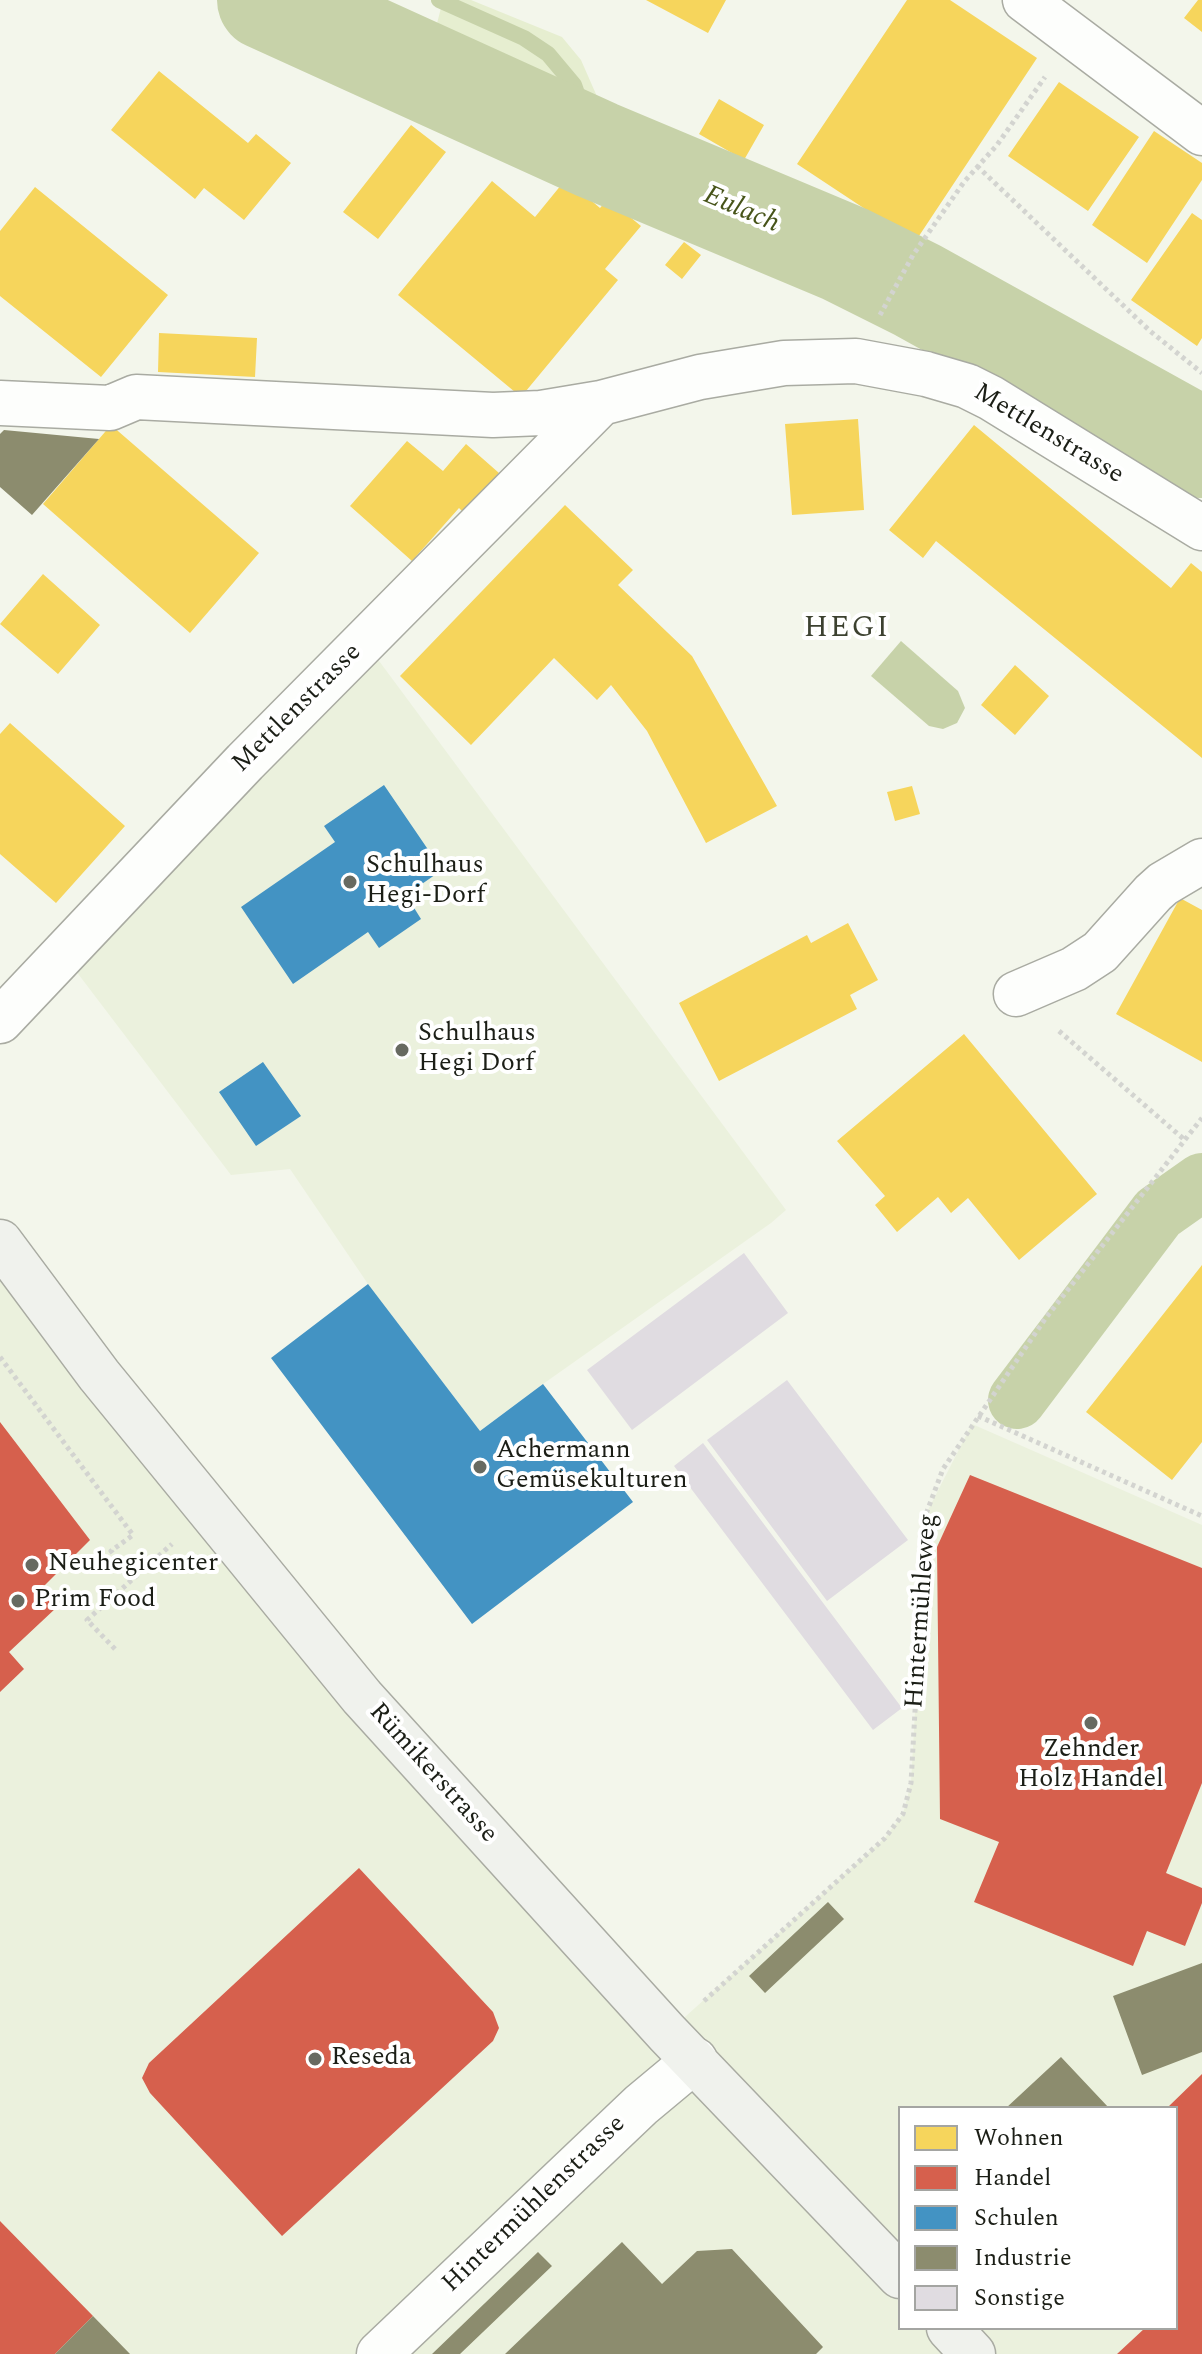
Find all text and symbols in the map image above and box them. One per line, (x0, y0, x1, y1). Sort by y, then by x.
water label: Eulach (698, 180, 784, 242)
street label: Mettlenstrasse (967, 378, 1129, 492)
district label: HEGI (804, 612, 890, 648)
street label: Mettlenstrasse (227, 638, 369, 780)
place label: Schulhaus Hegi-Dorf (366, 851, 485, 912)
marker: Schulhaus Hegi-Dorf (341, 873, 359, 891)
place label: Schulhaus Hegi Dorf (418, 1019, 536, 1080)
marker: Schulhaus Hegi Dorf (393, 1041, 411, 1059)
place label: Achermann Gemüsekulturen (496, 1436, 688, 1498)
marker: Achermann Gemüsekulturen (471, 1458, 489, 1476)
street label: Hintermühleweg (901, 1513, 945, 1709)
place label: Neuhegicenter (48, 1549, 218, 1581)
marker: Neuhegicenter (23, 1556, 41, 1574)
place label: Prim Food (34, 1585, 156, 1617)
marker: Prim Food (9, 1592, 27, 1610)
street label: Rümikerstrasse (361, 1698, 503, 1850)
marker: Zehnder Holz Handel (1082, 1714, 1100, 1732)
place label: Zehnder Holz Handel (1018, 1735, 1164, 1796)
place label: Reseda (331, 2043, 412, 2075)
marker: Reseda (306, 2050, 324, 2068)
legend (898, 2106, 1178, 2330)
street label: Hintermühlenstrasse (437, 2110, 633, 2300)
text: Wohnen (974, 2120, 1064, 2156)
text: Handel (974, 2160, 1051, 2196)
text: Schulen (974, 2200, 1059, 2236)
text: Industrie (974, 2240, 1072, 2276)
text: Sonstige (974, 2280, 1065, 2316)

